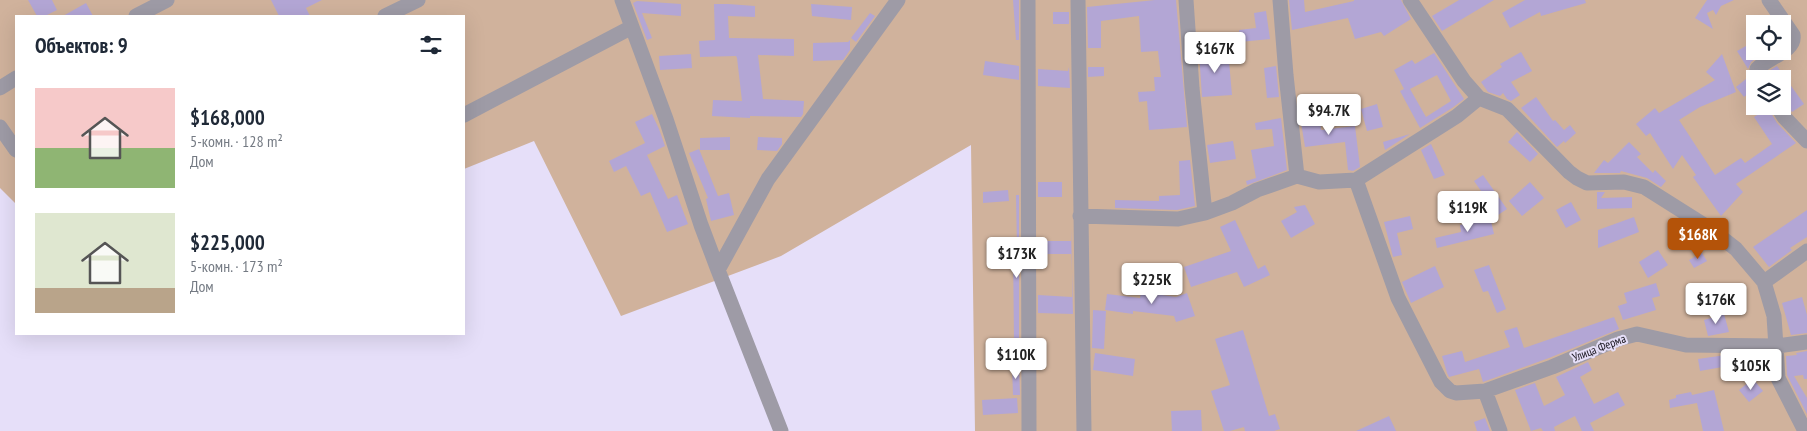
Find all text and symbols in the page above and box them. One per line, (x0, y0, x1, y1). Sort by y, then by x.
map controls (1746, 15, 1791, 115)
button: locate (1746, 15, 1791, 60)
icon: filters (417, 31, 445, 59)
text: Объектов: 9 (35, 32, 128, 59)
pin: $167K (1180, 32, 1250, 74)
text: $167K (1196, 38, 1234, 58)
button: layers (1746, 70, 1791, 115)
pin: $94.7K (1288, 94, 1370, 136)
text: $94.7K (1308, 100, 1350, 120)
text: $168,000 (190, 104, 265, 131)
icon: home (75, 108, 135, 168)
text: 5-комн. · 128 m² (190, 131, 283, 151)
text: Дом (190, 151, 214, 171)
pin: $119K (1433, 190, 1503, 233)
text: $119K (1449, 197, 1487, 217)
pin: $168K (1663, 218, 1733, 260)
text: $168K (1679, 224, 1717, 244)
text: $225,000 (190, 229, 265, 256)
icon: home (75, 233, 135, 293)
pin: $173K (982, 236, 1052, 279)
text: $173K (998, 243, 1036, 263)
text: 5-комн. · 173 m² (190, 256, 283, 276)
pin: $225K (1117, 262, 1187, 305)
text: $225K (1133, 269, 1171, 289)
text: Дом (190, 276, 214, 296)
pin: $176K (1681, 282, 1751, 325)
text: $176K (1697, 289, 1735, 309)
street label: Улица Ферма (1570, 330, 1628, 365)
pin: $110K (981, 338, 1051, 380)
text: $110K (997, 344, 1035, 364)
pin: $105K (1716, 348, 1786, 391)
text: $105K (1732, 355, 1770, 375)

